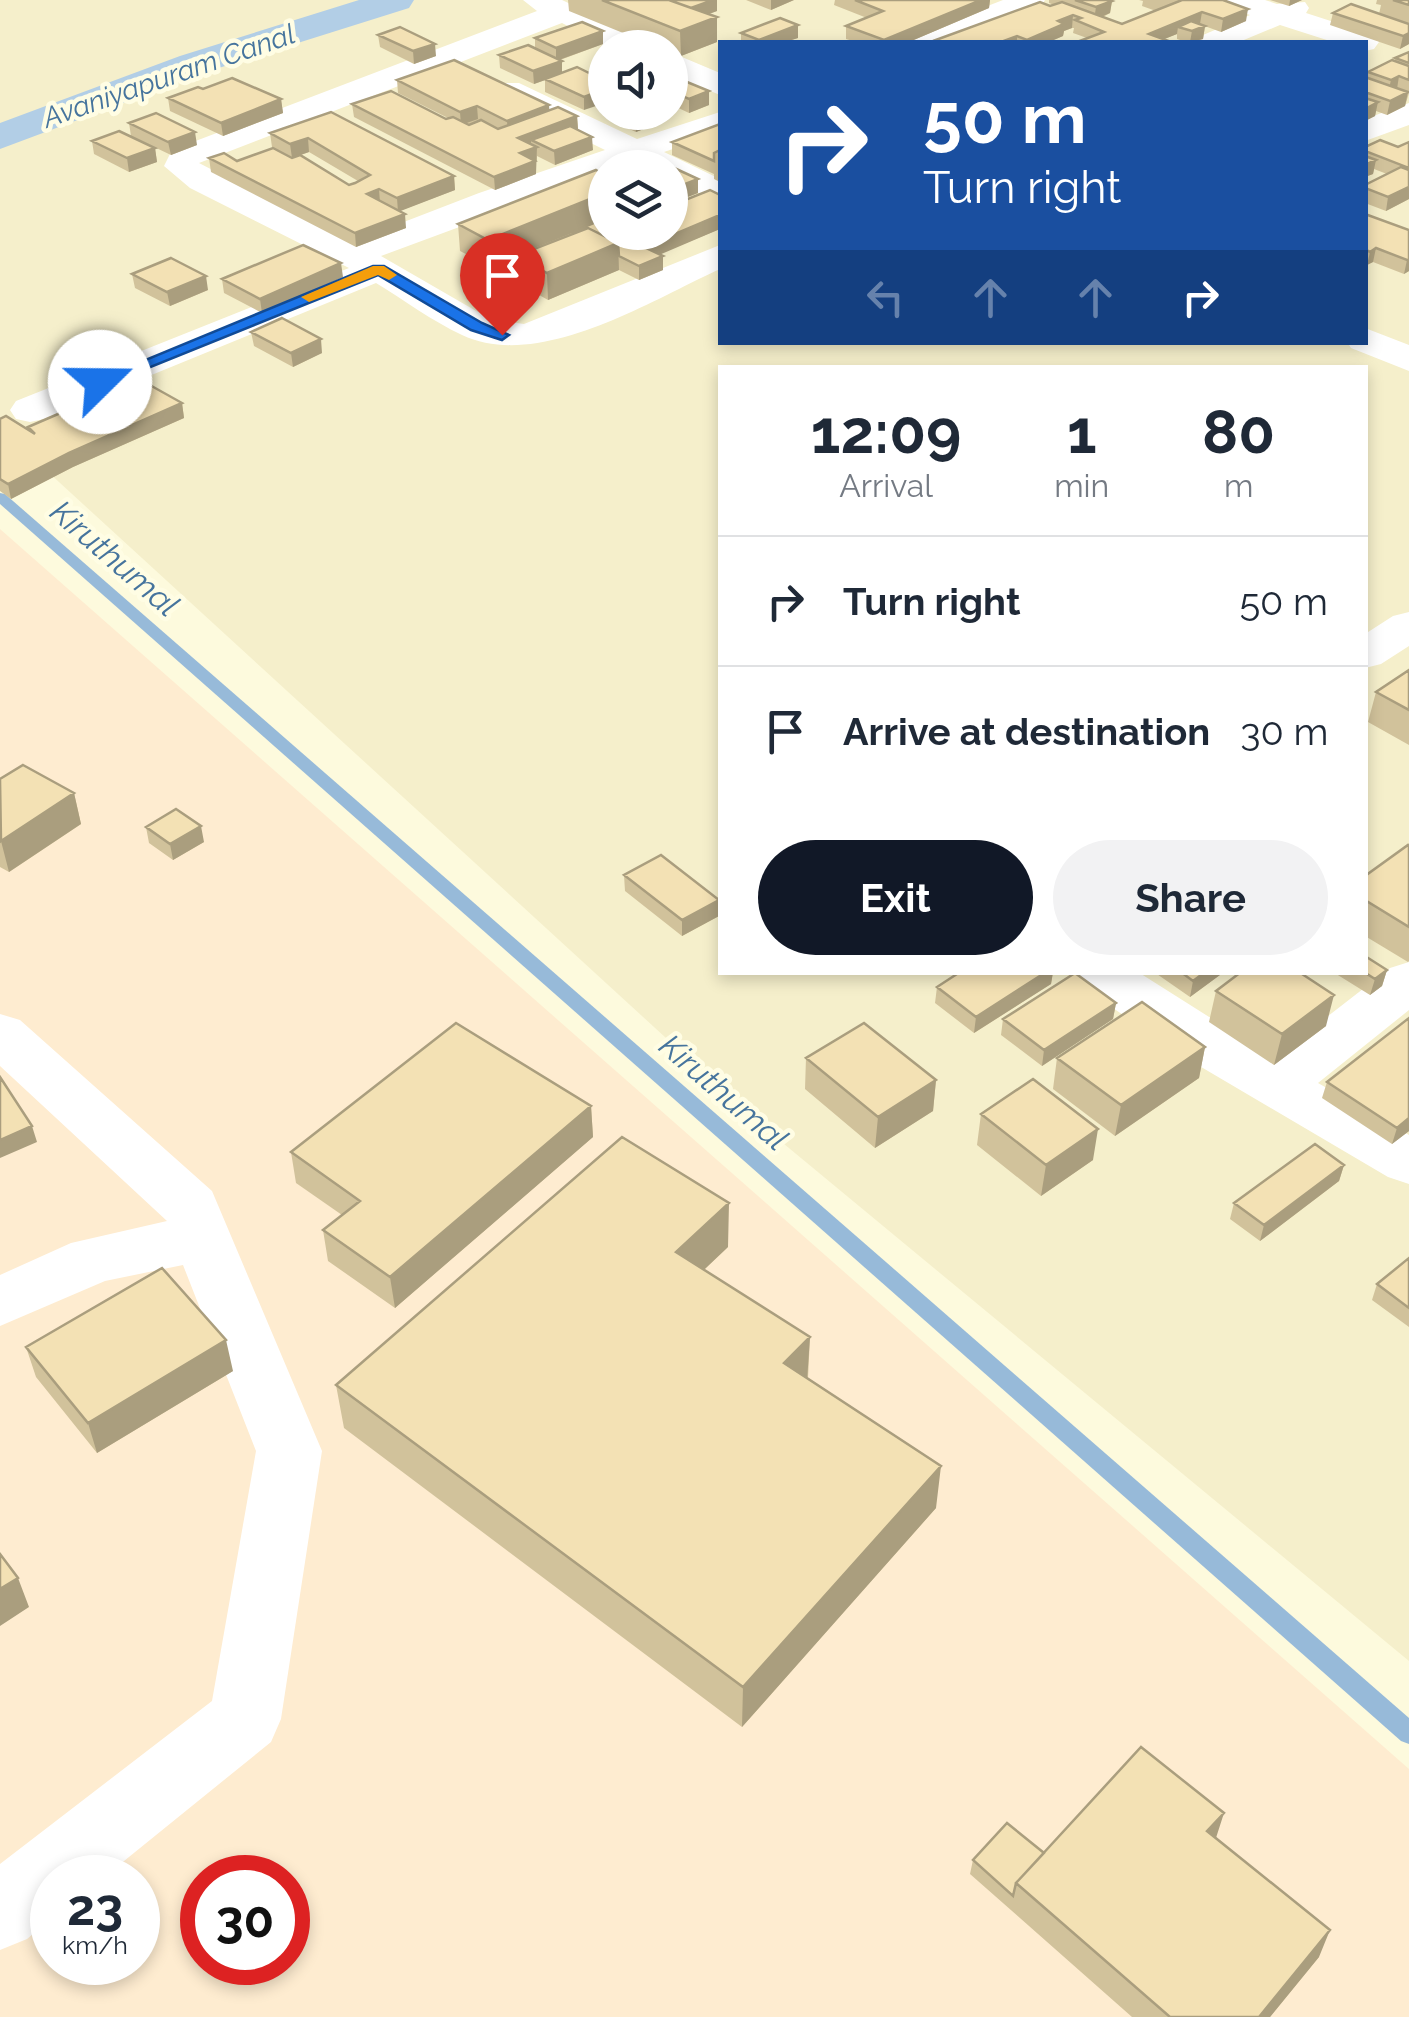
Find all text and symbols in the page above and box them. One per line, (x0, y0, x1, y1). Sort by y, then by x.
water label: Avaniyapuram Canal (37, 17, 299, 135)
map controls (588, 30, 688, 250)
button: sound (588, 30, 688, 130)
text: 50 m (923, 77, 1087, 159)
icon: right (758, 80, 888, 210)
button: layers (588, 150, 688, 250)
text: Turn right (923, 161, 1121, 214)
pin (460, 233, 545, 336)
icon: arrive (475, 248, 530, 303)
icon: left (858, 270, 913, 325)
icon: ahead (963, 270, 1018, 325)
icon: ahead (1068, 270, 1123, 325)
icon: right (1173, 270, 1228, 325)
position arrow (48, 330, 152, 434)
text: 12:09 (811, 397, 961, 467)
text: 1 (1067, 397, 1097, 467)
text: 80 (1202, 397, 1275, 467)
text: Arrival (839, 467, 933, 504)
text: min (1054, 467, 1109, 504)
text: m (1224, 467, 1253, 504)
water label: Kiruthumal (43, 492, 187, 624)
icon: right (758, 574, 813, 629)
text: Turn right (843, 579, 1020, 624)
text: 50 m (1239, 579, 1328, 624)
icon: arrive (758, 704, 813, 759)
text: Arrive at destination (843, 709, 1210, 754)
text: 30 m (1240, 709, 1328, 754)
button: Exit (758, 840, 1033, 955)
button: Share (1053, 840, 1328, 955)
water label: Kiruthumal (652, 1026, 796, 1158)
speed limit sign: 30 (180, 1855, 310, 1985)
text: 23 (67, 1878, 123, 1937)
text: km/h (62, 1930, 128, 1960)

